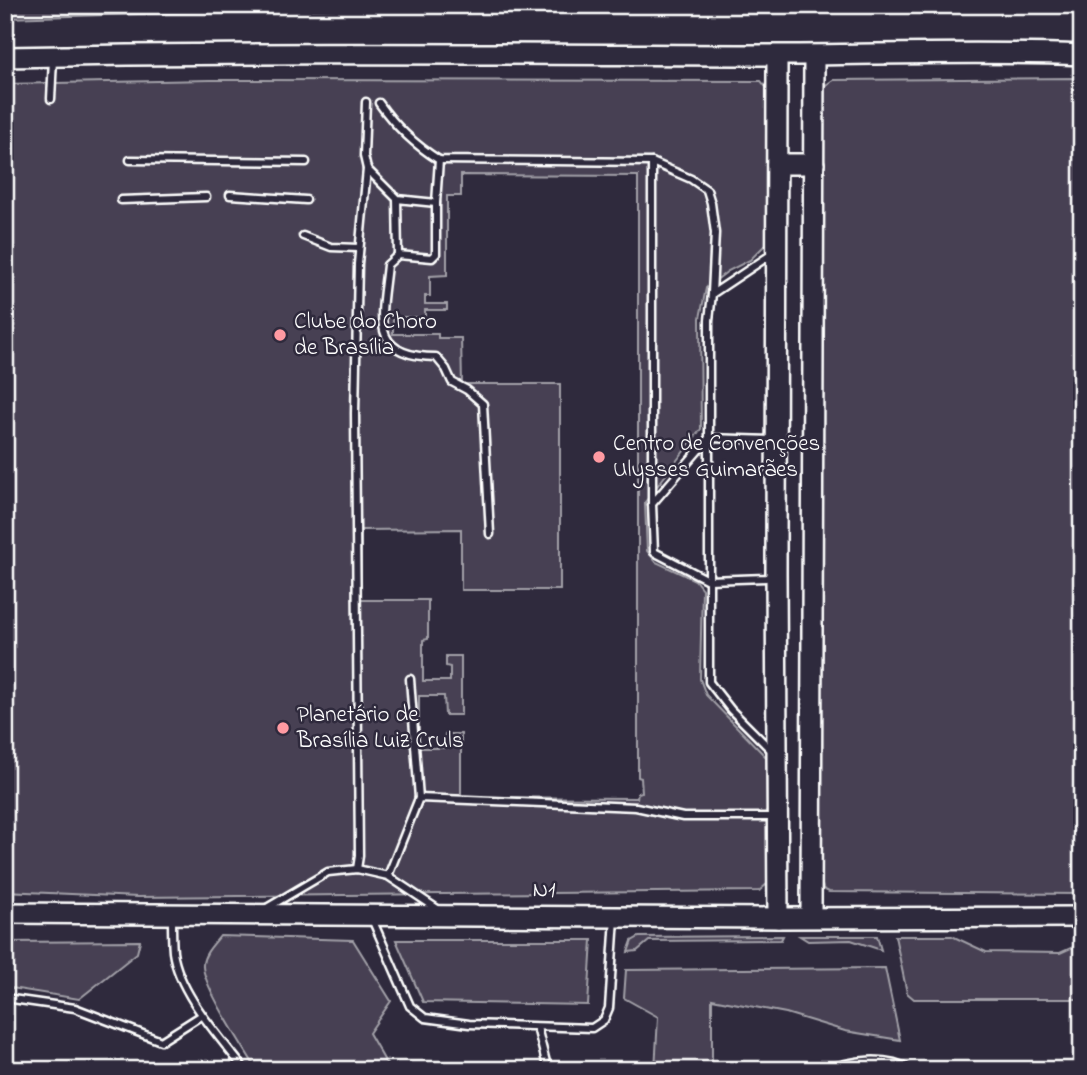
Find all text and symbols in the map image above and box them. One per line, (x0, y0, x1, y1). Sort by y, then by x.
place label: Clube do Choro de Brasília (294, 306, 437, 365)
marker: Clube do Choro de Brasília (272, 327, 288, 343)
place label: Centro de Convenções Ulysses Guimarães (613, 428, 820, 489)
marker: Centro de Convenções Ulysses Guimarães (591, 449, 607, 465)
place label: Planetário de Brasília Luiz Cruls (296, 699, 464, 758)
marker: Planetário de Brasília Luiz Cruls (275, 720, 291, 736)
street label: N1 (532, 874, 556, 908)

